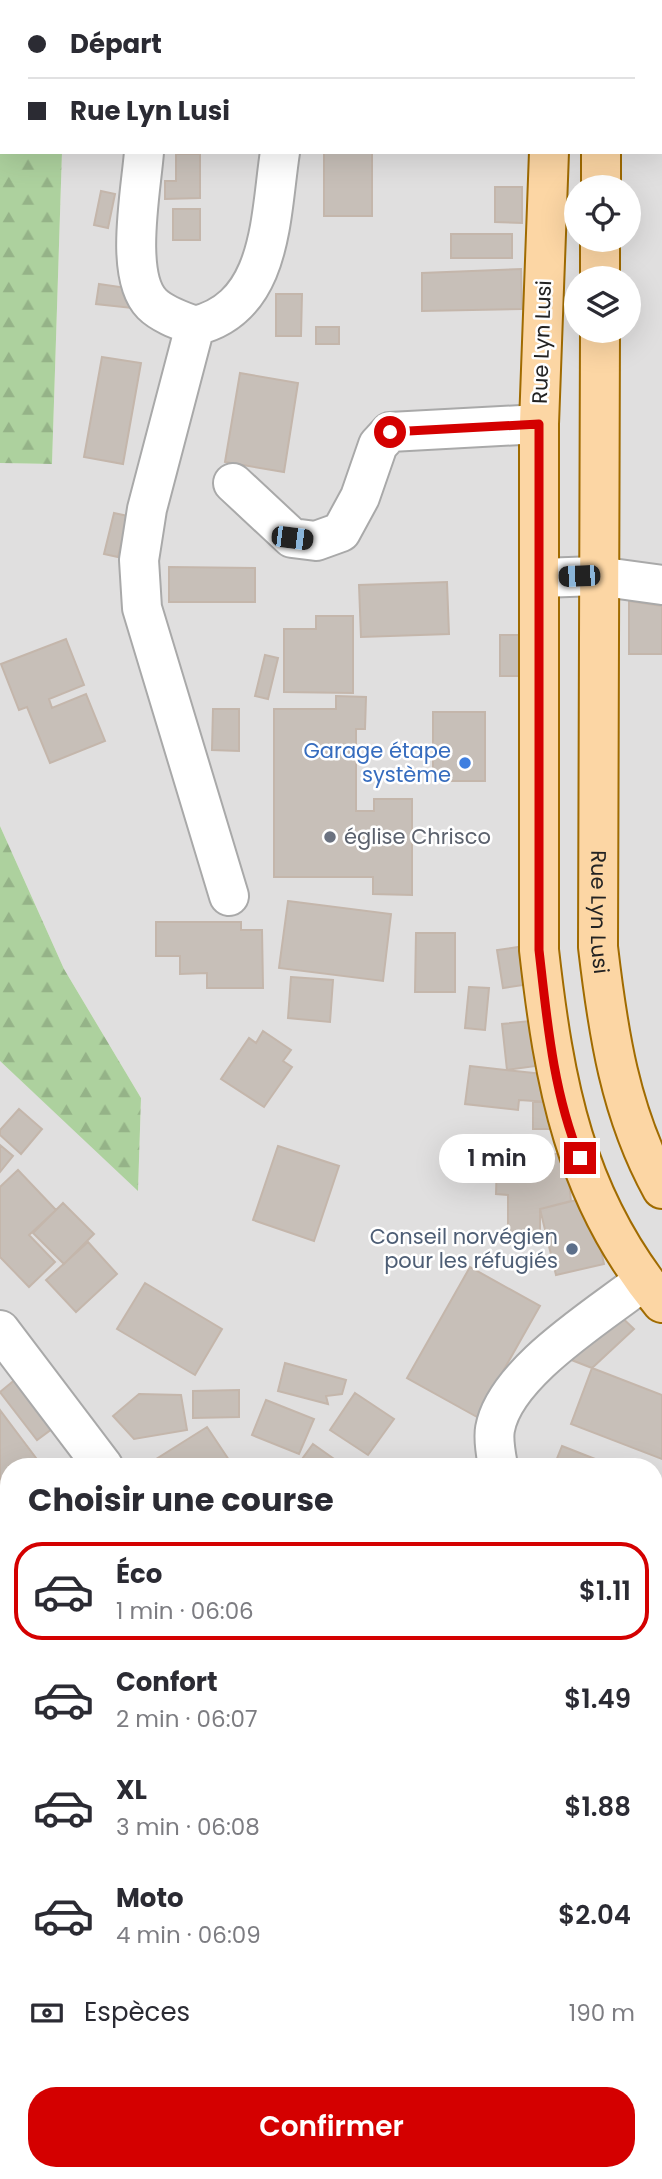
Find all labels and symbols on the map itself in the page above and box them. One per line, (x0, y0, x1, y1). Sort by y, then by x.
street label: Rue Lyn Lusi (525, 280, 558, 404)
route start (374, 416, 406, 448)
car (270, 525, 315, 551)
car (558, 565, 601, 587)
place label: Garage étape système (304, 736, 451, 789)
marker: Garage étape système (457, 755, 473, 771)
place label: église Chrisco (344, 822, 491, 851)
marker: église Chrisco (322, 829, 338, 845)
street label: Rue Lyn Lusi (584, 850, 616, 975)
callout: 1 min (440, 1134, 556, 1182)
route end (564, 1142, 596, 1174)
place label: Conseil norvégien pour les réfugiés (370, 1222, 558, 1275)
marker: Conseil norvégien pour les réfugiés (564, 1241, 580, 1257)

